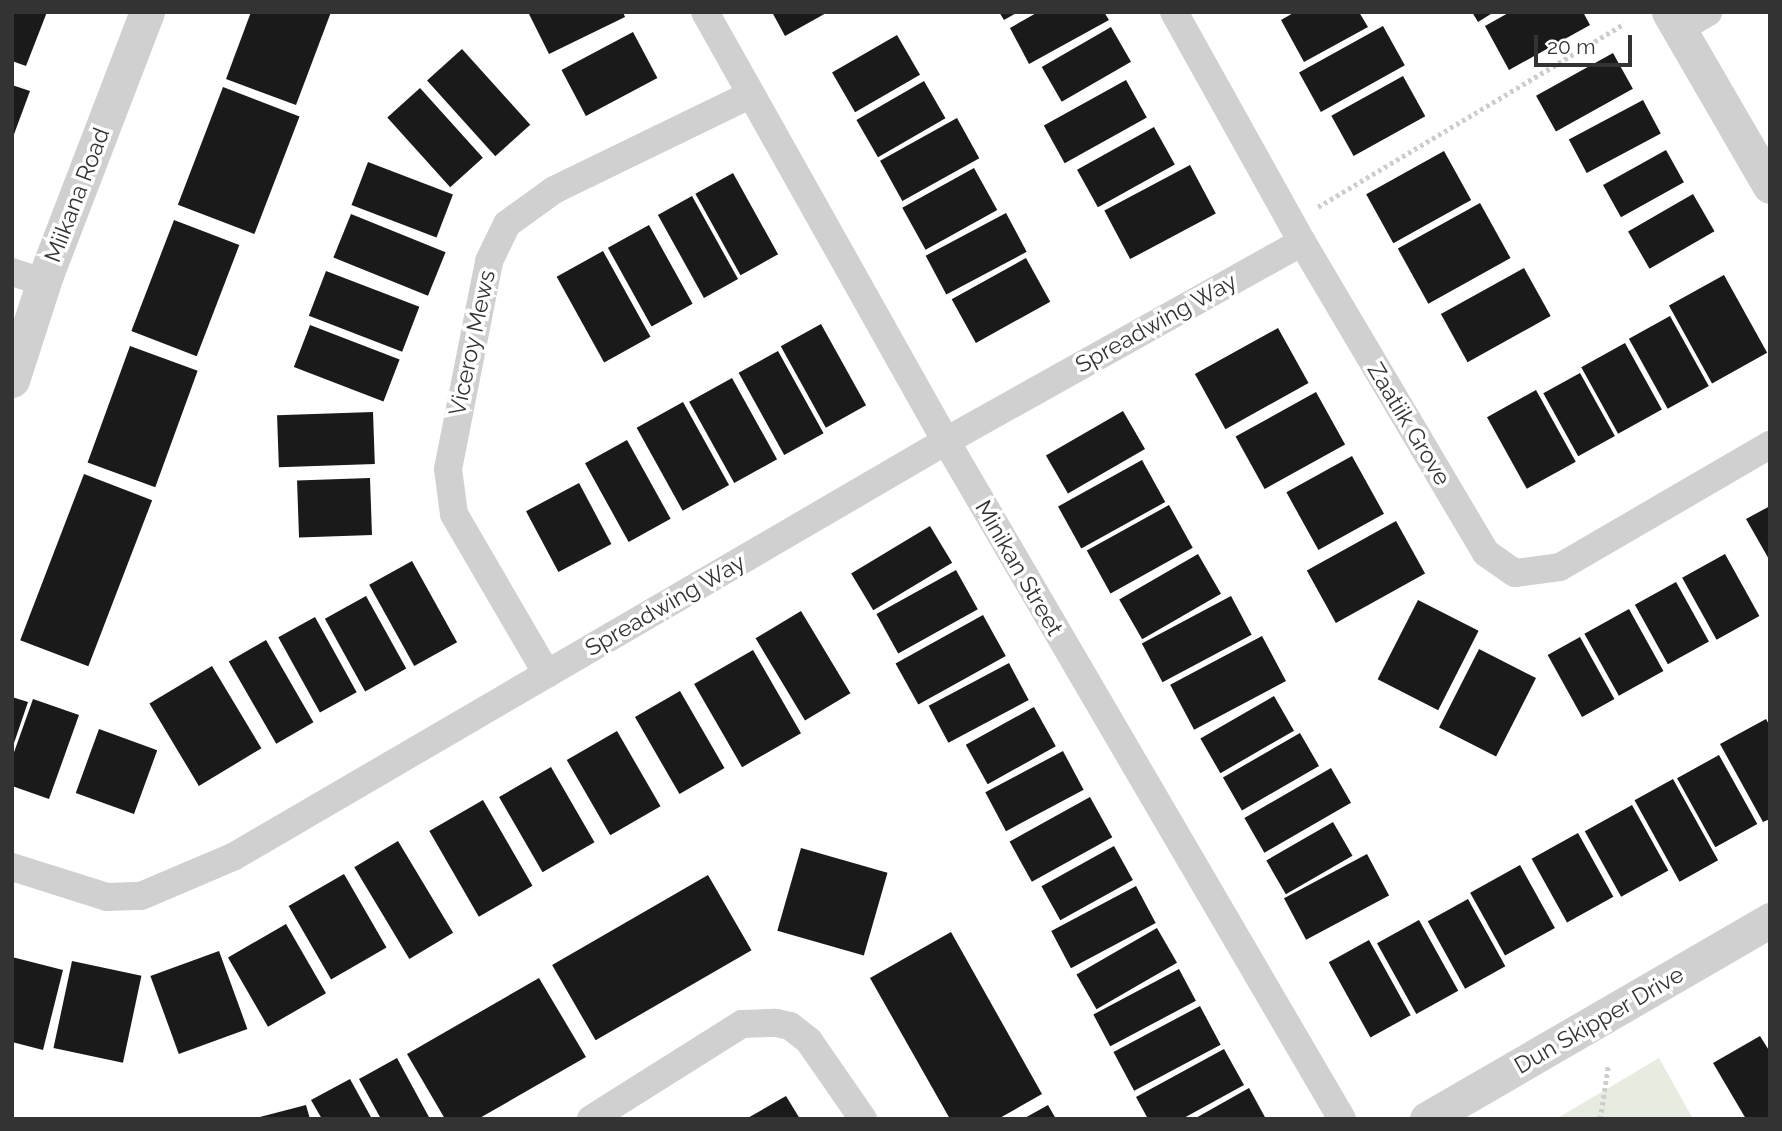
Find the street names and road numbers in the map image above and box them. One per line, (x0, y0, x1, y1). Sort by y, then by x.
street label: Miikana Road (39, 124, 115, 266)
street label: Viceroy Mews (443, 267, 501, 419)
street label: Spreadwing Way (1070, 267, 1242, 379)
street label: Zaatiik Grove (1362, 358, 1456, 490)
street label: Minikan Street (969, 496, 1069, 640)
street label: Spreadwing Way (580, 548, 750, 662)
street label: Dun Skipper Drive (1509, 960, 1689, 1080)

